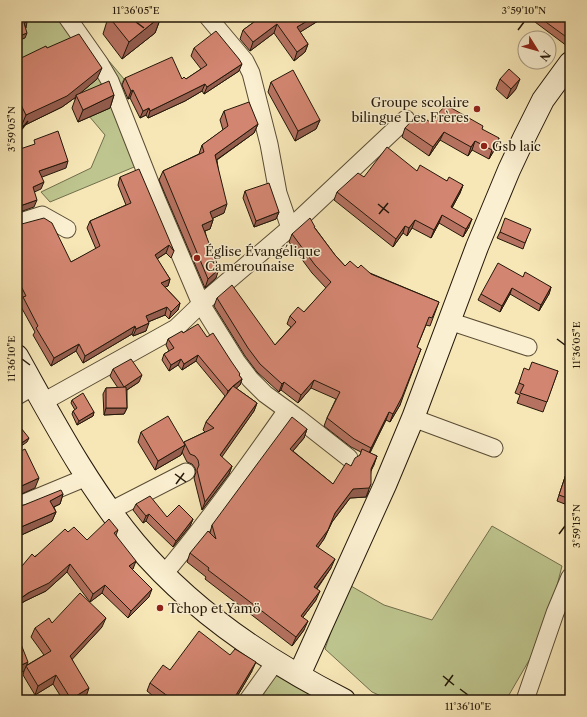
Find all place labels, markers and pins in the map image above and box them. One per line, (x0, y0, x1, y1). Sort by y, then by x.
place label: Groupe scolaire bilingue Les Frères (351, 94, 469, 125)
marker: Groupe scolaire bilingue Les Frères (472, 104, 482, 114)
place label: Gsb laic (492, 138, 541, 154)
marker: Gsb laic (479, 141, 489, 151)
place label: Église Évangélique Camerounaise (205, 243, 321, 274)
marker: Église Évangélique Camerounaise (192, 253, 202, 263)
place label: Tchop et Yamö (168, 600, 261, 616)
marker: Tchop et Yamö (155, 603, 165, 613)

